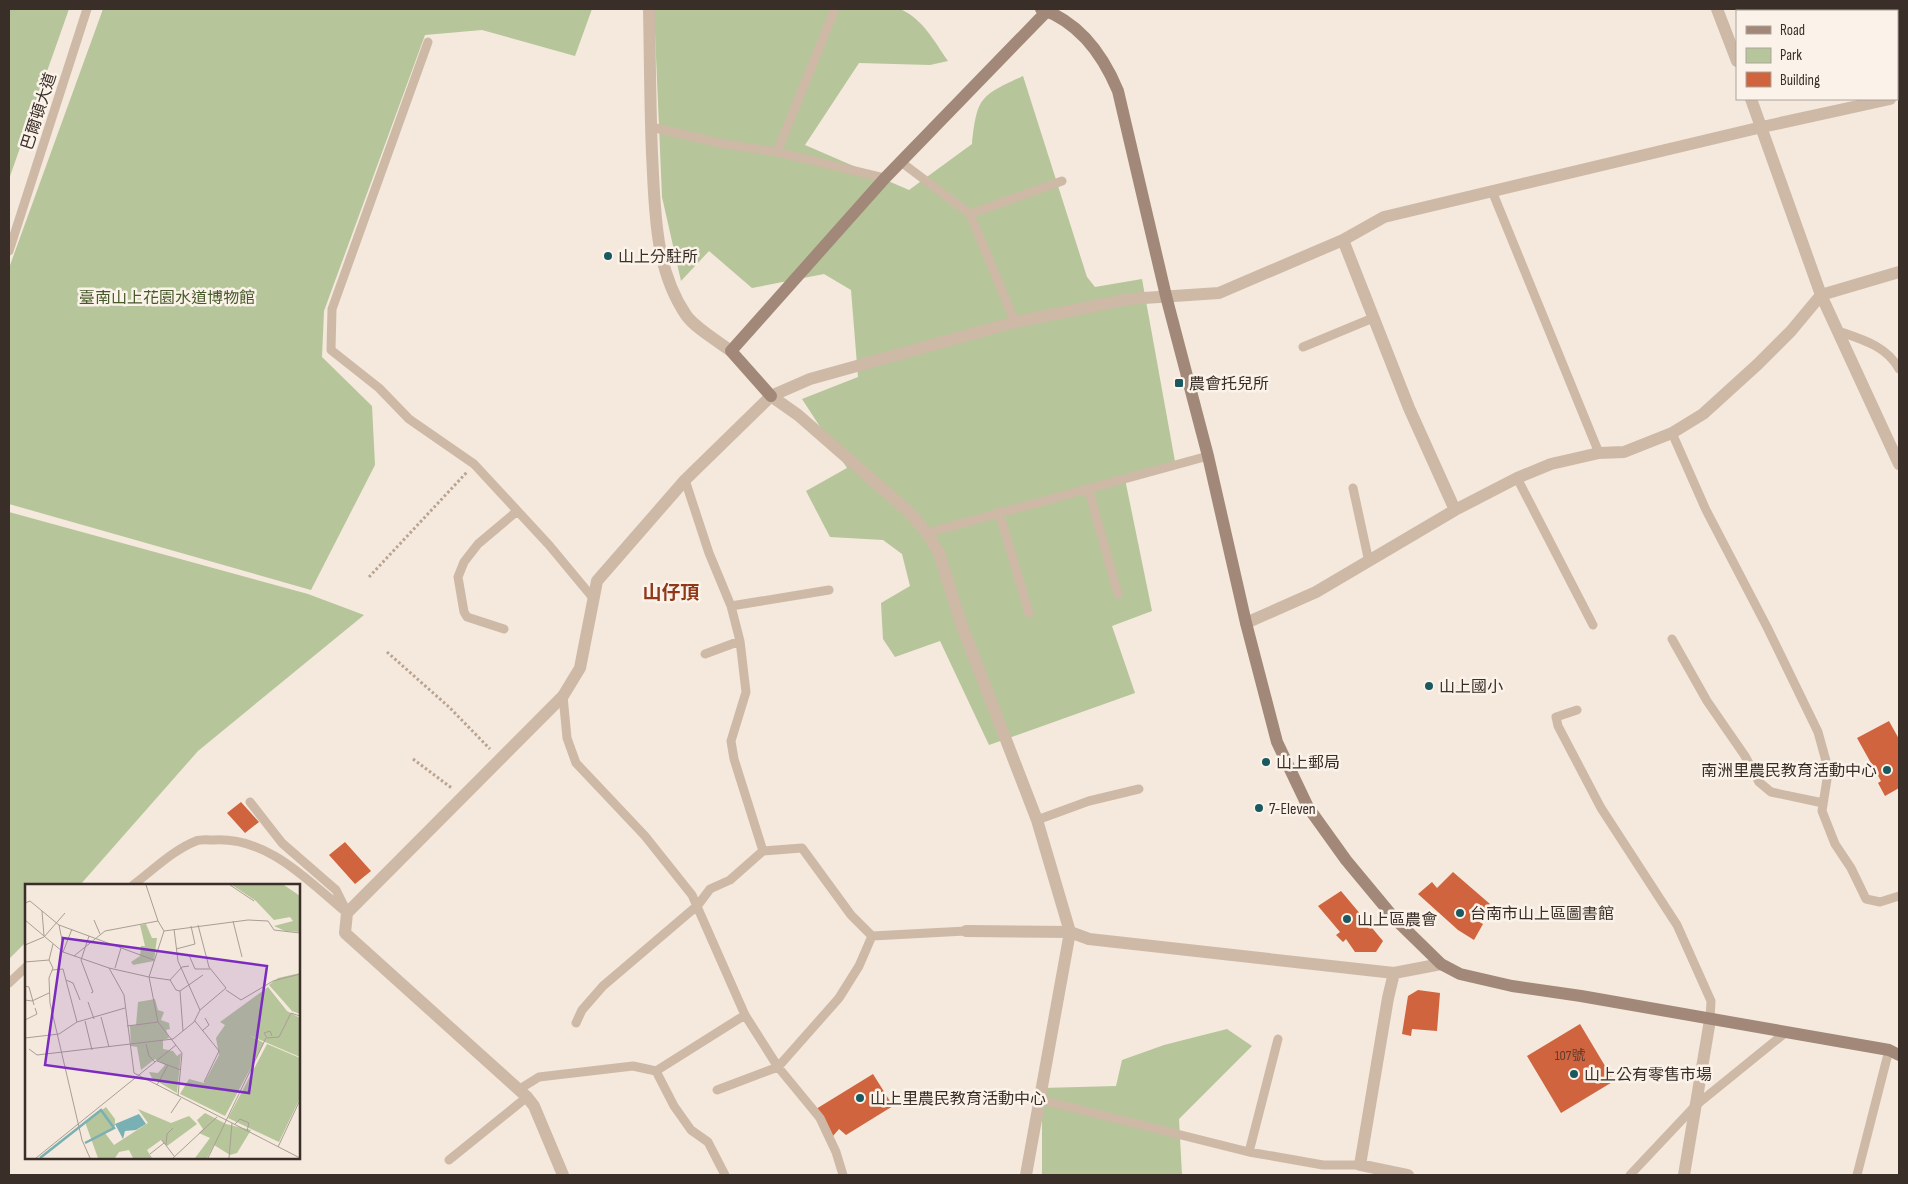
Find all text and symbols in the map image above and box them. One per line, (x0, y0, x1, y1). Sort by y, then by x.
legend (1736, 10, 1898, 100)
text: Road (1780, 21, 1805, 40)
text: Park (1780, 46, 1802, 65)
street label: 巴爾頓大道 (18, 70, 61, 152)
text: Building (1780, 71, 1820, 90)
place label: 山上分駐所 (618, 248, 698, 267)
marker: 山上分駐所 (602, 250, 614, 262)
park label: 臺南山上花園水道博物館 (79, 289, 255, 308)
place label: 農會托兒所 (1189, 375, 1269, 394)
marker: 農會托兒所 (1173, 377, 1185, 389)
district label: 山仔頂 (642, 582, 700, 605)
place label: 山上國小 (1439, 678, 1503, 697)
marker: 山上國小 (1423, 680, 1435, 692)
place label: 山上郵局 (1276, 754, 1340, 773)
marker: 山上郵局 (1260, 756, 1272, 768)
place label: 南洲里農民教育活動中心 (1701, 762, 1877, 781)
marker: 南洲里農民教育活動中心 (1881, 764, 1893, 776)
place label: 7-Eleven (1269, 800, 1316, 819)
marker: 7-Eleven (1253, 802, 1265, 814)
inset map (25, 884, 300, 1159)
place label: 台南市山上區圖書館 (1470, 905, 1614, 924)
marker: 台南市山上區圖書館 (1454, 907, 1466, 919)
place label: 山上區農會 (1357, 911, 1437, 930)
marker: 山上區農會 (1341, 913, 1353, 925)
house number: 107號 (1555, 1047, 1585, 1064)
place label: 山上公有零售市場 (1584, 1066, 1712, 1085)
marker: 山上公有零售市場 (1568, 1068, 1580, 1080)
place label: 山上里農民教育活動中心 (870, 1090, 1046, 1109)
marker: 山上里農民教育活動中心 (854, 1092, 866, 1104)

